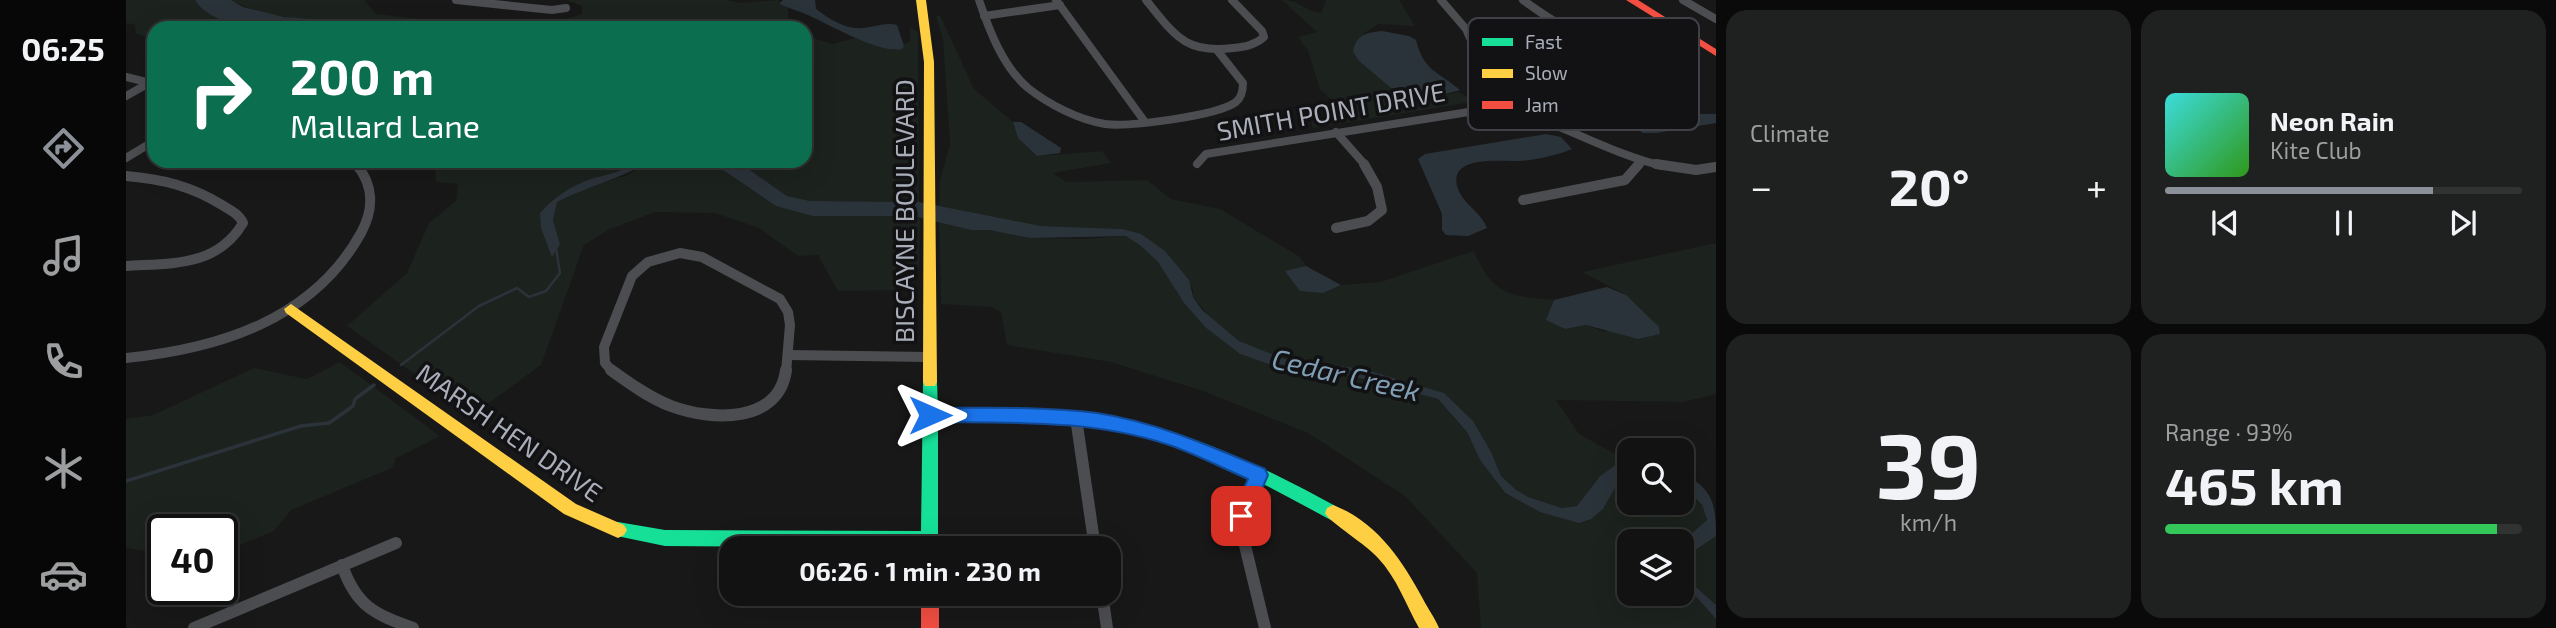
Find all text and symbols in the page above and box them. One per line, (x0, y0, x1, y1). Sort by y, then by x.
legend (1468, 18, 1699, 130)
text: 06:25 (21, 29, 105, 67)
text: Fast (1525, 30, 1562, 53)
text: 200 m (290, 46, 434, 105)
icon: right (175, 49, 266, 140)
text: Slow (1525, 61, 1568, 84)
street label: SMITH POINT DRIVE (1214, 75, 1447, 146)
street label: BISCAYNE BOULEVARD (888, 79, 919, 343)
text: Jam (1525, 93, 1559, 116)
text: Neon Rain (2270, 105, 2394, 136)
text: Mallard Lane (290, 106, 480, 144)
text: Climate (1750, 119, 1830, 147)
icon: directions (39, 124, 88, 173)
text: Kite Club (2270, 136, 2362, 164)
text: 20° (1889, 154, 1970, 216)
text: − (1750, 163, 1772, 209)
text: + (2086, 163, 2107, 209)
icon: previous (2206, 204, 2244, 242)
icon: pause (2325, 204, 2363, 242)
icon: next (2444, 204, 2482, 242)
icon: music (39, 231, 88, 280)
icon: phone (39, 337, 88, 386)
water label: Cedar Creek (1269, 340, 1424, 408)
street label: MARSH HEN DRIVE (411, 356, 609, 507)
position arrow (893, 378, 967, 452)
text: 39 (1876, 408, 1981, 517)
text: Range · 93% (2165, 418, 2293, 446)
map controls (1617, 438, 1694, 606)
button: search (1617, 438, 1694, 515)
icon: climate (39, 444, 88, 493)
text: 465 km (2165, 453, 2344, 515)
pin (1211, 486, 1271, 546)
icon: arrive (1222, 497, 1260, 535)
text: km/h (1900, 508, 1957, 536)
speed limit sign: 40 (147, 514, 238, 605)
button: layers (1617, 529, 1694, 606)
icon: car (39, 550, 88, 599)
text: 06:26 · 1 min · 230 m (799, 555, 1041, 586)

